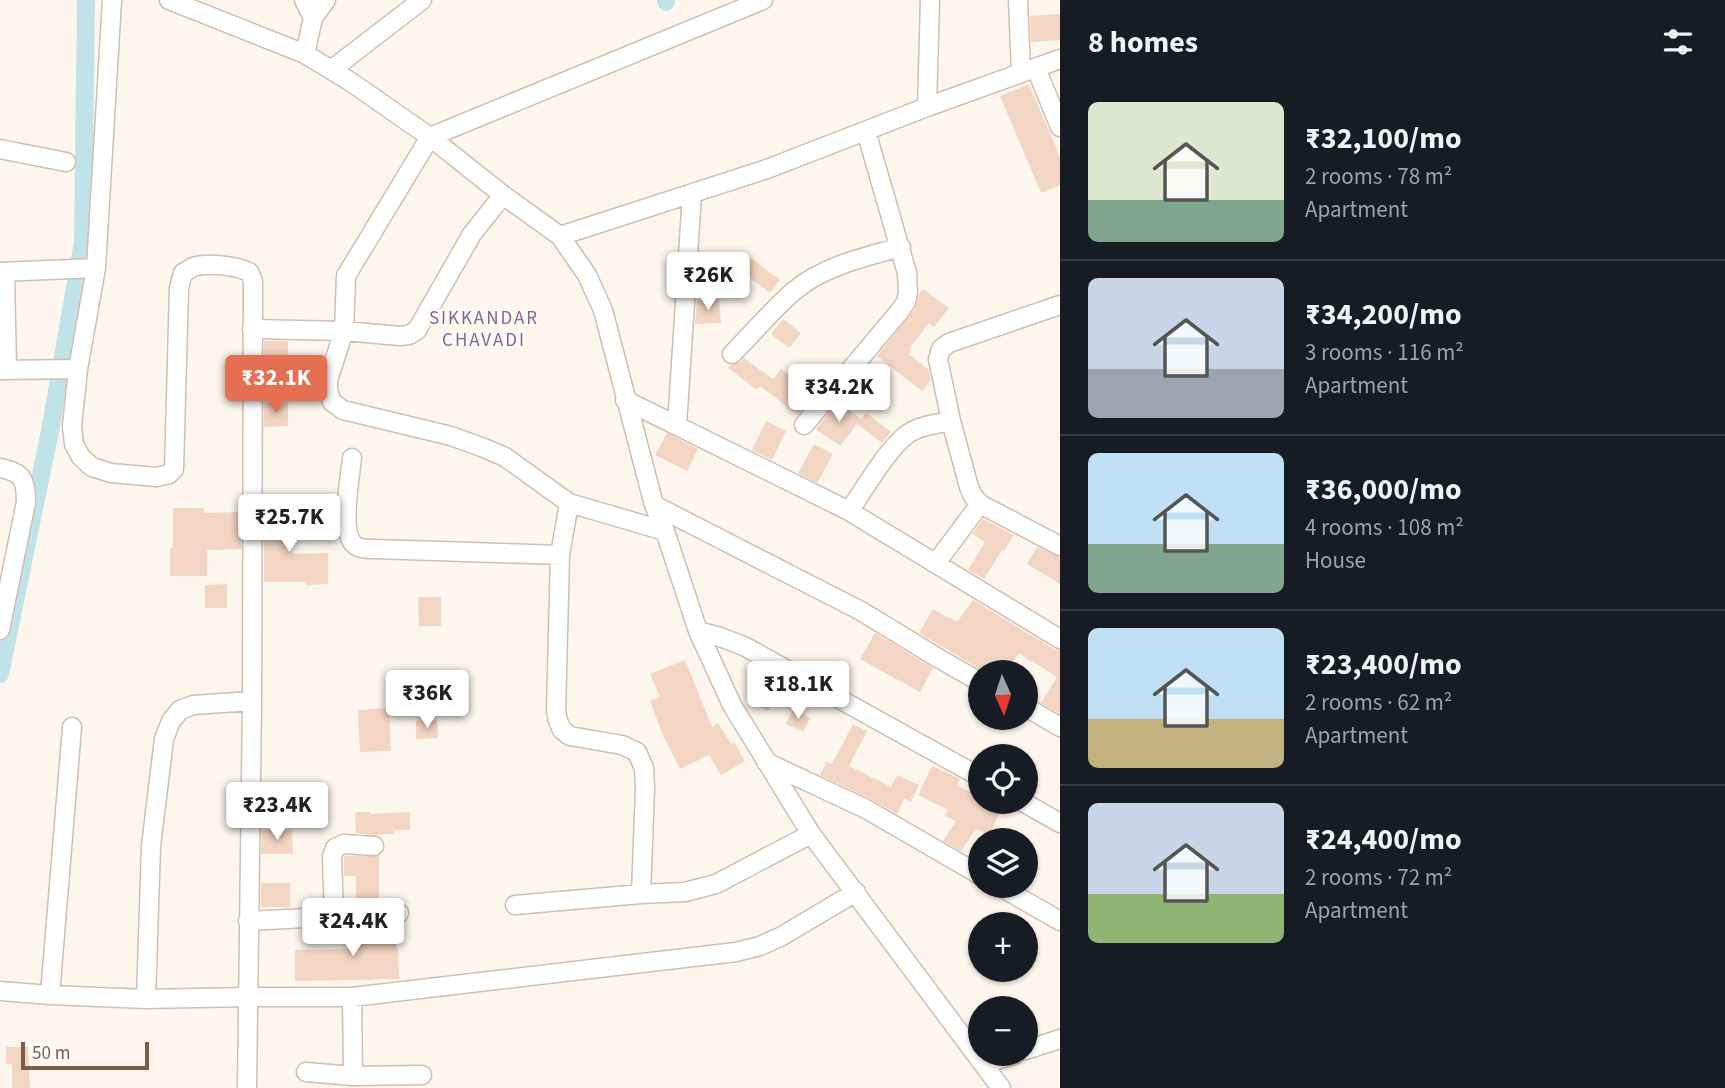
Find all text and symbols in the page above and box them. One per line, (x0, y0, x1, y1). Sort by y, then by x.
text: 8 homes (1088, 21, 1198, 64)
icon: filters (1659, 23, 1697, 61)
text: ₹32,100/mo (1305, 117, 1462, 160)
icon: home (1144, 130, 1228, 214)
text: 2 rooms · 78 m² (1305, 160, 1452, 193)
text: Apartment (1305, 193, 1408, 226)
pin: ₹26K (667, 252, 749, 312)
text: ₹26K (683, 258, 733, 291)
text: ₹34,200/mo (1305, 293, 1462, 336)
district label: SIKKANDAR CHAVADI (429, 305, 539, 354)
icon: home (1144, 306, 1228, 390)
text: 3 rooms · 116 m² (1305, 336, 1464, 369)
pin: ₹32.1K (219, 356, 333, 415)
text: ₹32.1K (241, 361, 311, 394)
pin: ₹34.2K (782, 364, 896, 424)
text: Apartment (1305, 369, 1408, 402)
text: ₹34.2K (804, 370, 874, 403)
text: ₹36,000/mo (1305, 468, 1462, 511)
icon: home (1144, 481, 1228, 565)
pin: ₹25.7K (232, 494, 346, 554)
text: ₹25.7K (254, 500, 324, 533)
text: 4 rooms · 108 m² (1305, 511, 1464, 544)
text: House (1305, 544, 1366, 577)
text: ₹23,400/mo (1305, 643, 1462, 686)
icon: home (1144, 656, 1228, 740)
north arrow (968, 660, 1038, 730)
map controls (968, 660, 1038, 1066)
pin: ₹18.1K (741, 662, 855, 721)
text: ₹18.1K (763, 667, 833, 700)
pin: ₹36K (386, 670, 468, 730)
text: ₹36K (402, 676, 452, 709)
text: 2 rooms · 62 m² (1305, 686, 1452, 719)
text: Apartment (1305, 719, 1408, 752)
button: locate (968, 744, 1038, 814)
pin: ₹23.4K (220, 782, 334, 842)
text: ₹23.4K (242, 788, 312, 821)
text: ₹24,400/mo (1305, 818, 1462, 861)
button: layers (968, 828, 1038, 898)
icon: home (1144, 831, 1228, 915)
text: 2 rooms · 72 m² (1305, 861, 1452, 894)
text: Apartment (1305, 894, 1408, 927)
pin: ₹24.4K (296, 898, 410, 958)
text: ₹24.4K (318, 904, 388, 937)
button: + (968, 912, 1038, 982)
button: − (968, 996, 1038, 1066)
scale bar (21, 1039, 149, 1071)
text: 50 m (32, 1040, 70, 1067)

